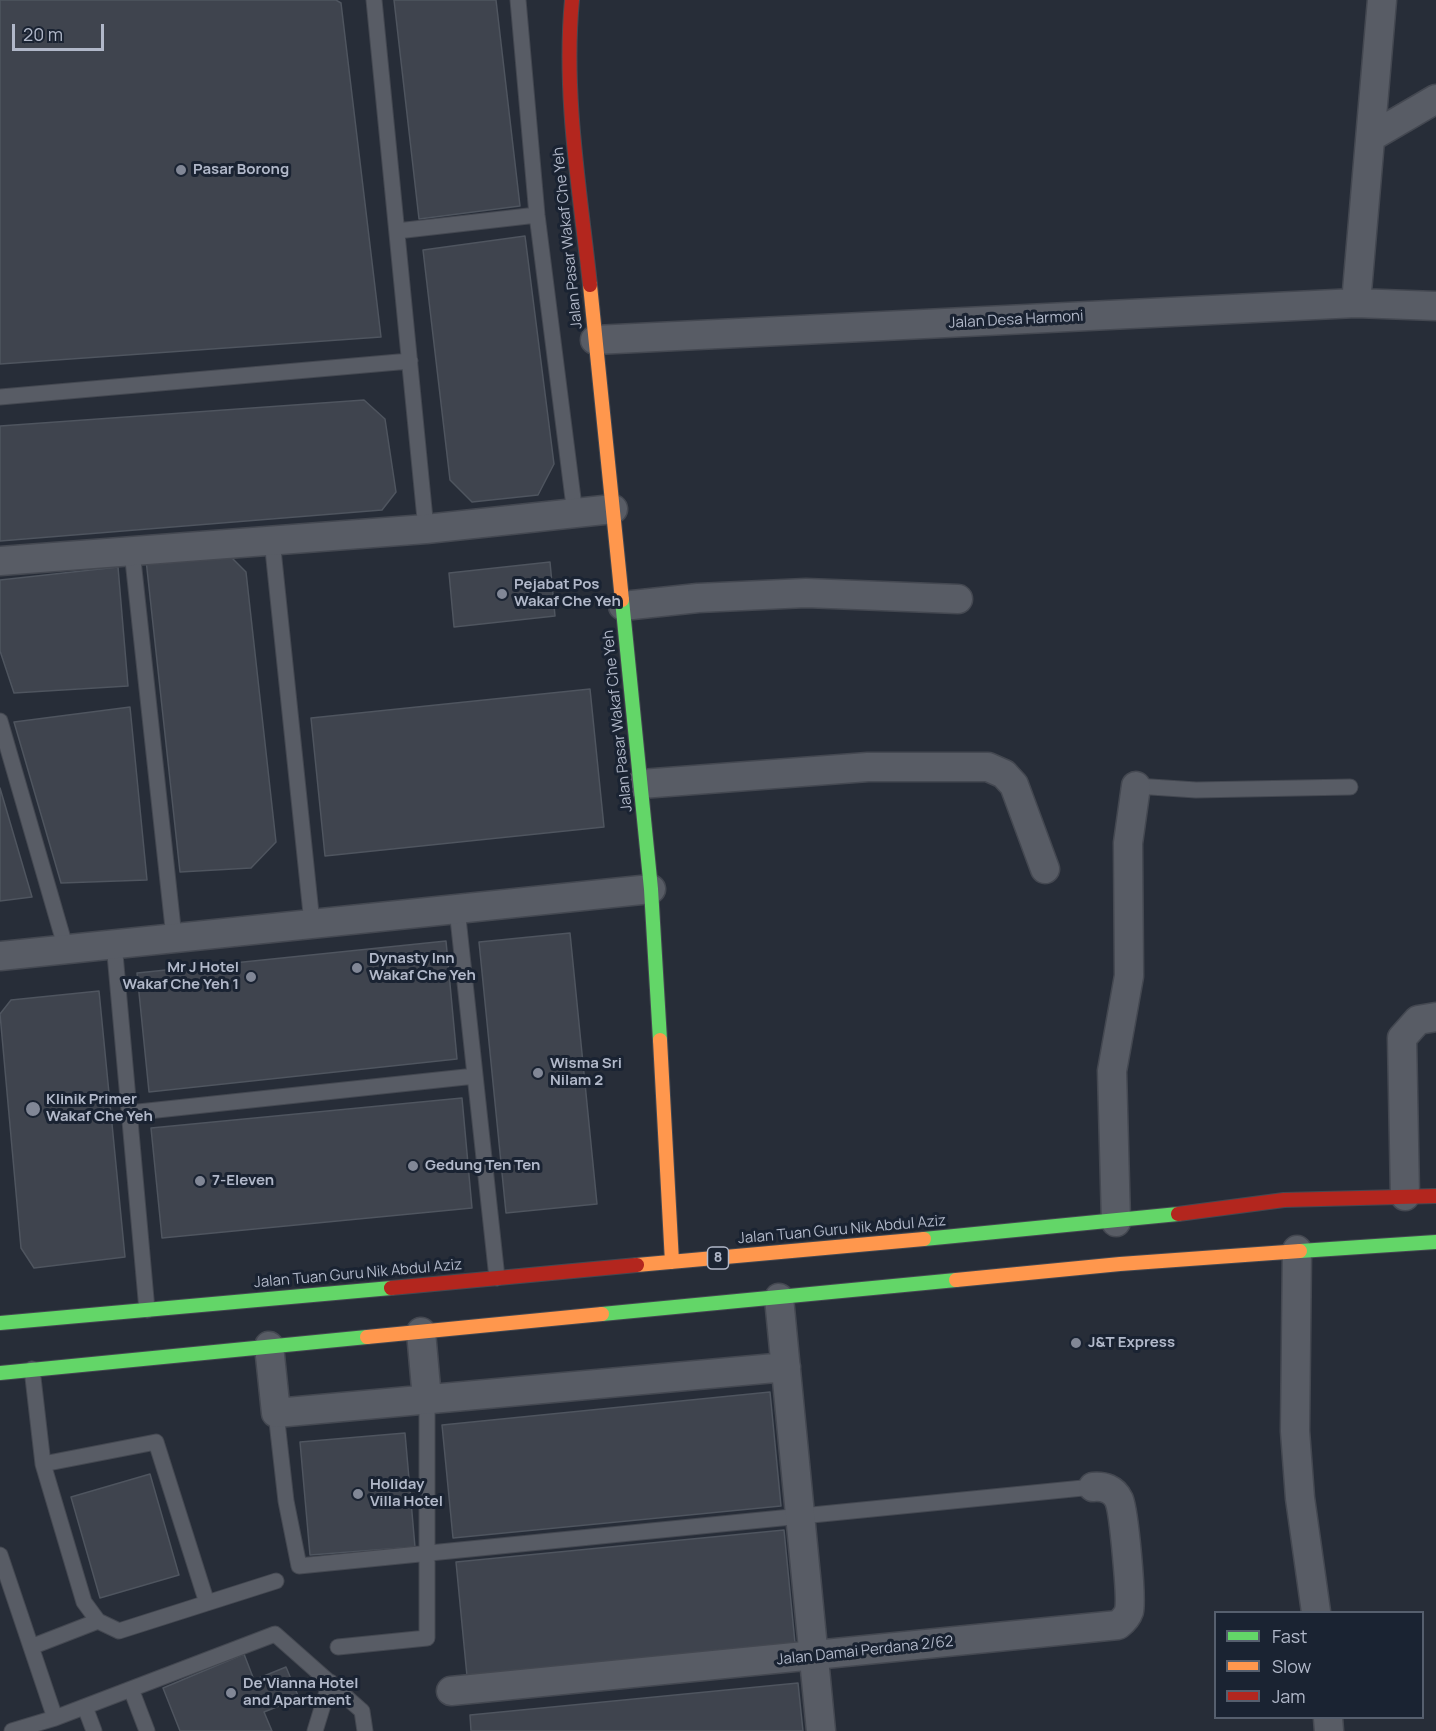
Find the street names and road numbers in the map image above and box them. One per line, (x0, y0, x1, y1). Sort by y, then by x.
street label: Jalan Pasar Wakaf Che Yeh (550, 146, 586, 330)
street label: Jalan Desa Harmoni (948, 307, 1084, 333)
street label: Jalan Pasar Wakaf Che Yeh (600, 629, 636, 813)
street label: Jalan Tuan Guru Nik Abdul Aziz (737, 1212, 947, 1248)
road number: 8 (708, 1247, 728, 1269)
street label: Jalan Tuan Guru Nik Abdul Aziz (253, 1256, 463, 1292)
street label: Jalan Damai Perdana 2/62 (776, 1633, 954, 1669)

